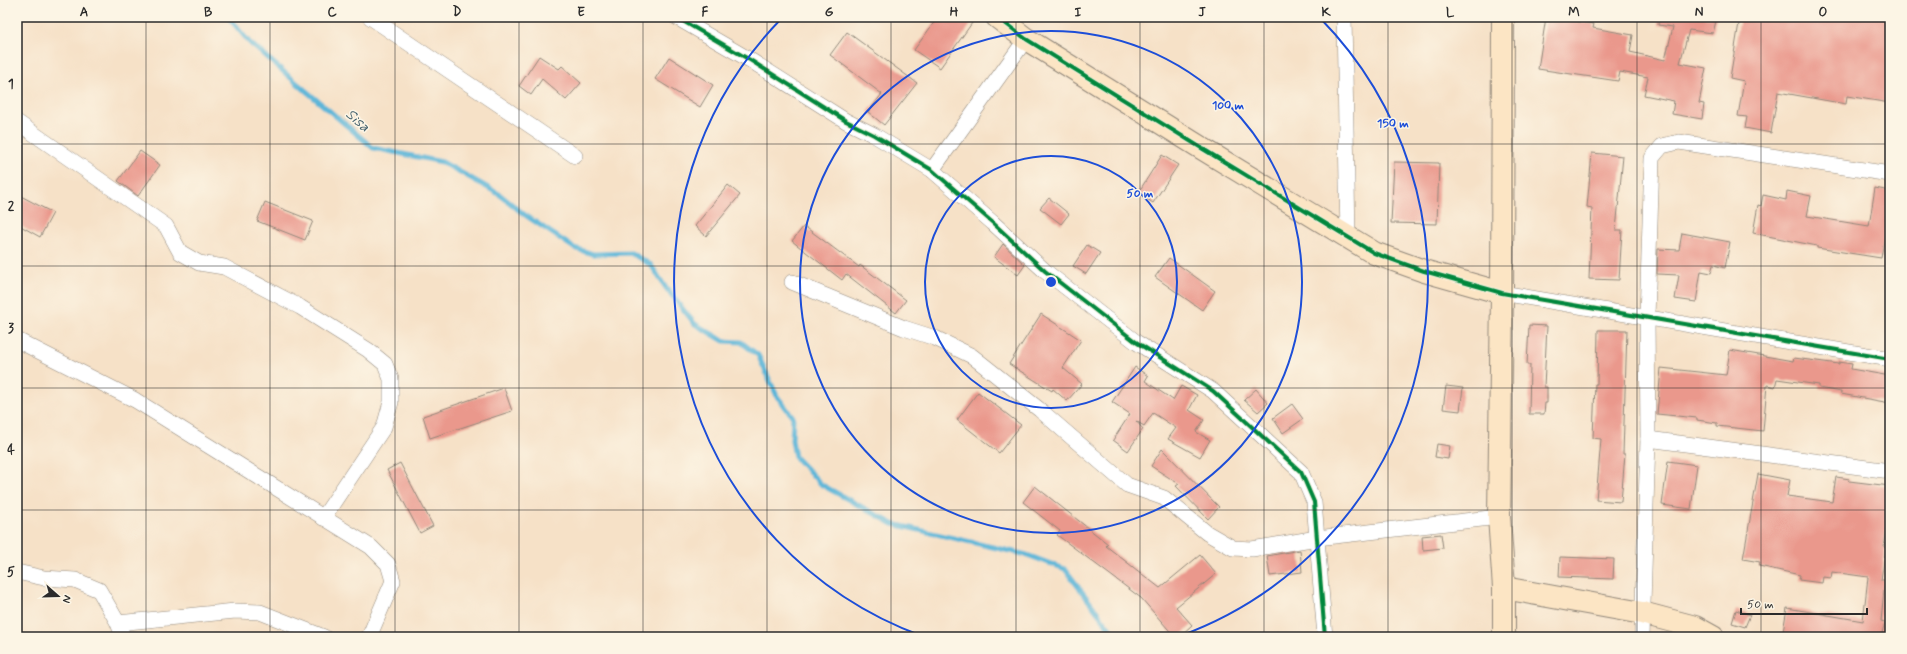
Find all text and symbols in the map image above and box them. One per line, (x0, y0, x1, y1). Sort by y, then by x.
text: A (80, 4, 88, 21)
text: B (204, 4, 213, 21)
text: C (327, 4, 337, 21)
text: D (453, 4, 462, 21)
text: E (577, 4, 585, 21)
text: F (702, 4, 709, 21)
text: G (825, 4, 834, 21)
text: H (950, 4, 959, 21)
text: I (1075, 4, 1082, 21)
text: J (1198, 4, 1206, 21)
text: K (1321, 4, 1331, 21)
text: L (1446, 4, 1455, 21)
text: M (1568, 4, 1580, 21)
text: N (1695, 4, 1704, 21)
text: O (1819, 4, 1828, 21)
text: 1 (8, 76, 14, 93)
text: 100 m (1212, 98, 1245, 114)
water label: Sisa (341, 105, 374, 137)
text: 150 m (1377, 116, 1409, 132)
text: 50 m (1127, 186, 1154, 202)
text: 2 (8, 198, 15, 215)
centre of rings (1044, 275, 1058, 289)
text: 3 (8, 320, 14, 337)
text: 4 (7, 442, 15, 459)
text: 5 (7, 564, 15, 581)
north arrow (38, 576, 78, 616)
scale bar (1741, 590, 1867, 616)
text: N (59, 593, 74, 605)
text: 50 m (1747, 597, 1774, 613)

